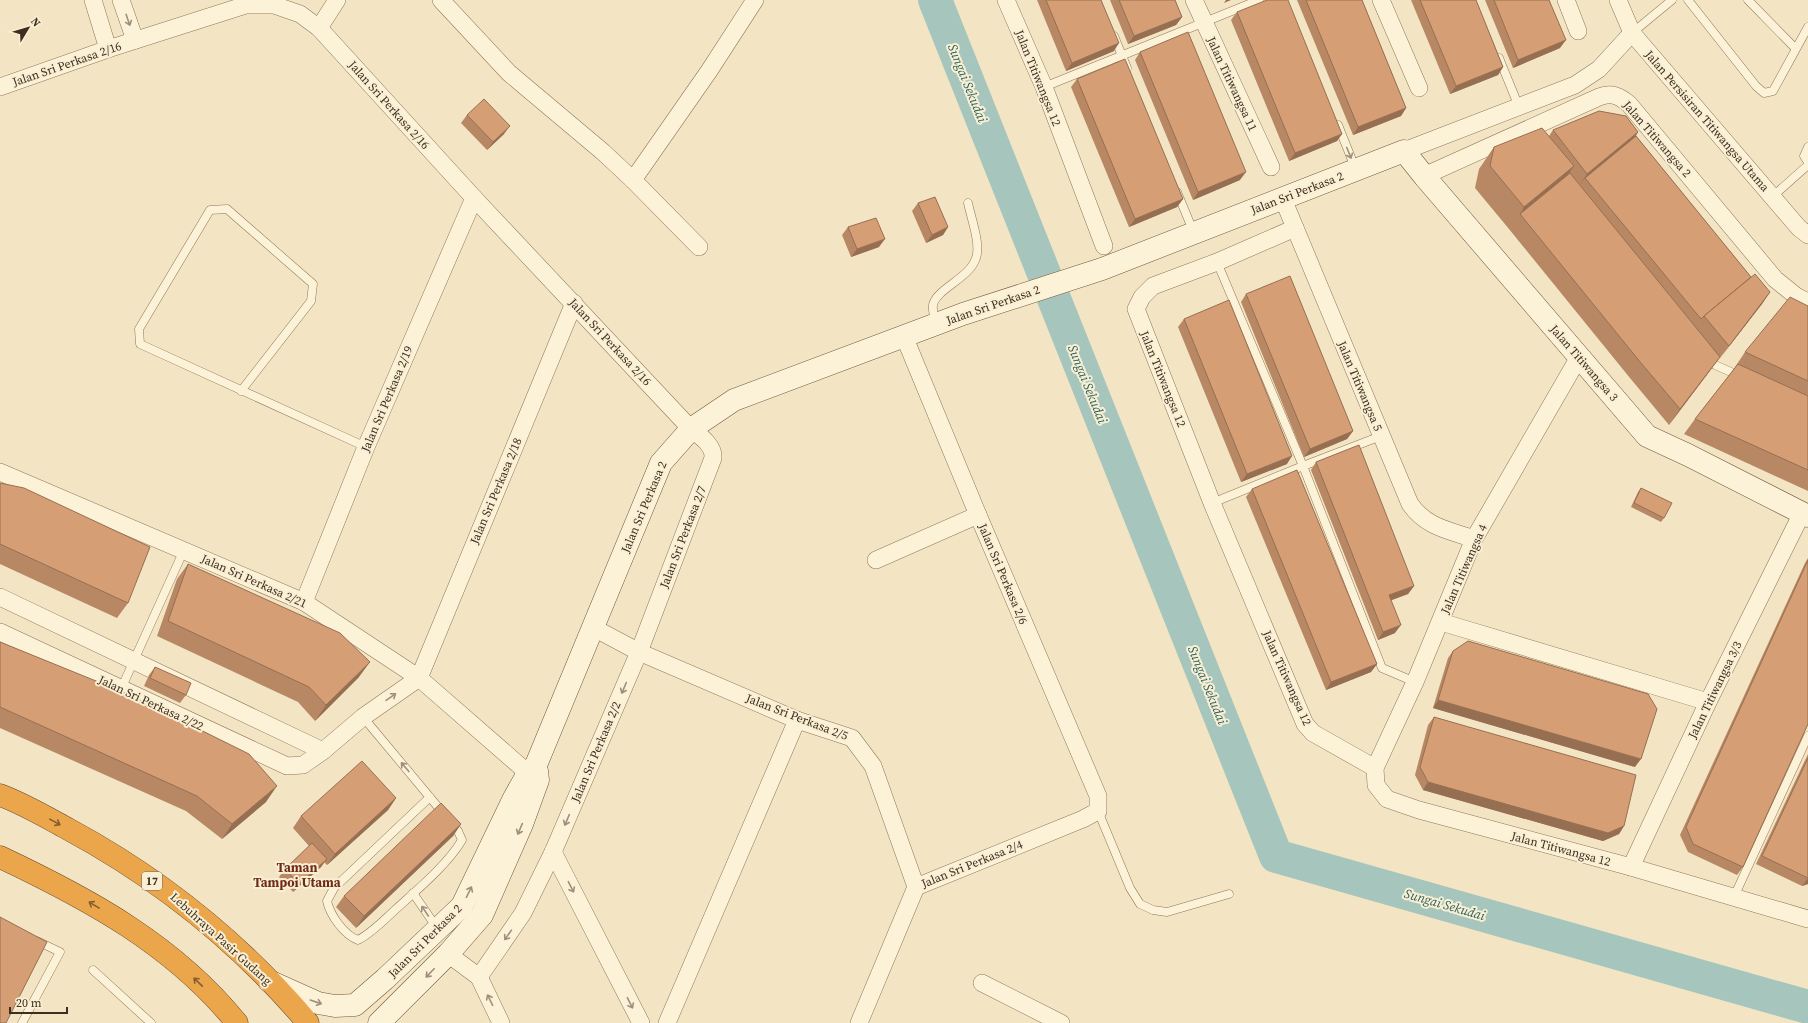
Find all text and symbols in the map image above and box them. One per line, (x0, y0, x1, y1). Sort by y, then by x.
north arrow (8, 8, 48, 48)
text: N (27, 14, 44, 30)
one-way arrow (124, 14, 132, 26)
street label: Jalan Titiwangsa 12 (1011, 27, 1065, 128)
street label: Jalan Titiwangsa 11 (1203, 33, 1261, 134)
street label: Jalan Sri Perkasa 2/16 (10, 38, 124, 90)
water label: Sungai Sekudai (944, 41, 991, 125)
street label: Jalan Persisiran Titiwangsa Utama (1641, 46, 1773, 196)
street label: Jalan Sri Perkasa 2/16 (344, 57, 433, 153)
street label: Jalan Titiwangsa 2 (1619, 97, 1695, 181)
one-way arrow (1346, 146, 1353, 158)
street label: Jalan Sri Perkasa 2 (1247, 168, 1346, 218)
street label: Jalan Sri Perkasa 2 (943, 281, 1042, 329)
street label: Jalan Sri Perkasa 2/16 (565, 294, 655, 389)
street label: Jalan Titiwangsa 3 (1546, 321, 1622, 405)
street label: Jalan Titiwangsa 12 (1136, 328, 1190, 429)
street label: Jalan Titiwangsa 5 (1333, 338, 1386, 433)
water label: Sungai Sekudai (1064, 342, 1111, 426)
street label: Jalan Sri Perkasa 2/19 (357, 343, 417, 456)
street label: Jalan Sri Perkasa 2/18 (466, 435, 526, 548)
street label: Jalan Sri Perkasa 2 (617, 459, 671, 556)
street label: Jalan Sri Perkasa 2/7 (656, 484, 710, 591)
street label: Jalan Sri Perkasa 2/6 (974, 520, 1031, 627)
street label: Jalan Titiwangsa 4 (1437, 522, 1491, 617)
street label: Jalan Sri Perkasa 2/21 (198, 550, 309, 612)
street label: Jalan Titiwangsa 12 (1258, 627, 1315, 728)
street label: Jalan Titiwangsa 3/3 (1684, 639, 1745, 742)
water label: Sungai Sekudai (1184, 643, 1231, 727)
street label: Jalan Sri Perkasa 2/22 (95, 671, 206, 734)
one-way arrow (620, 681, 627, 693)
street label: Jalan Sri Perkasa 2/5 (743, 690, 850, 744)
one-way arrow (385, 693, 396, 701)
street label: Jalan Sri Perkasa 2/2 (567, 699, 624, 806)
one-way arrow (401, 762, 410, 772)
one-way arrow (563, 814, 570, 826)
one-way arrow (49, 818, 61, 826)
one-way arrow (516, 823, 523, 835)
street label: Jalan Titiwangsa 12 (1509, 828, 1613, 870)
street label: Jalan Sri Perkasa 2/4 (918, 836, 1025, 892)
district label: Taman Tampoi Utama (253, 859, 341, 891)
road number: 17 (142, 872, 162, 890)
one-way arrow (568, 881, 575, 893)
water label: Sungai Sekudai (1402, 885, 1487, 924)
one-way arrow (465, 886, 473, 898)
street label: Lebuhraya Pasir Gudang (167, 889, 275, 989)
one-way arrow (88, 901, 100, 909)
street label: Jalan Sri Perkasa 2 (384, 901, 465, 982)
one-way arrow (421, 905, 429, 917)
one-way arrow (504, 930, 512, 941)
one-way arrow (425, 968, 435, 978)
one-way arrow (193, 977, 203, 987)
scale bar (10, 989, 67, 1015)
one-way arrow (486, 994, 493, 1006)
text: 20 m (16, 995, 42, 1011)
one-way arrow (627, 996, 635, 1008)
one-way arrow (310, 998, 322, 1006)

